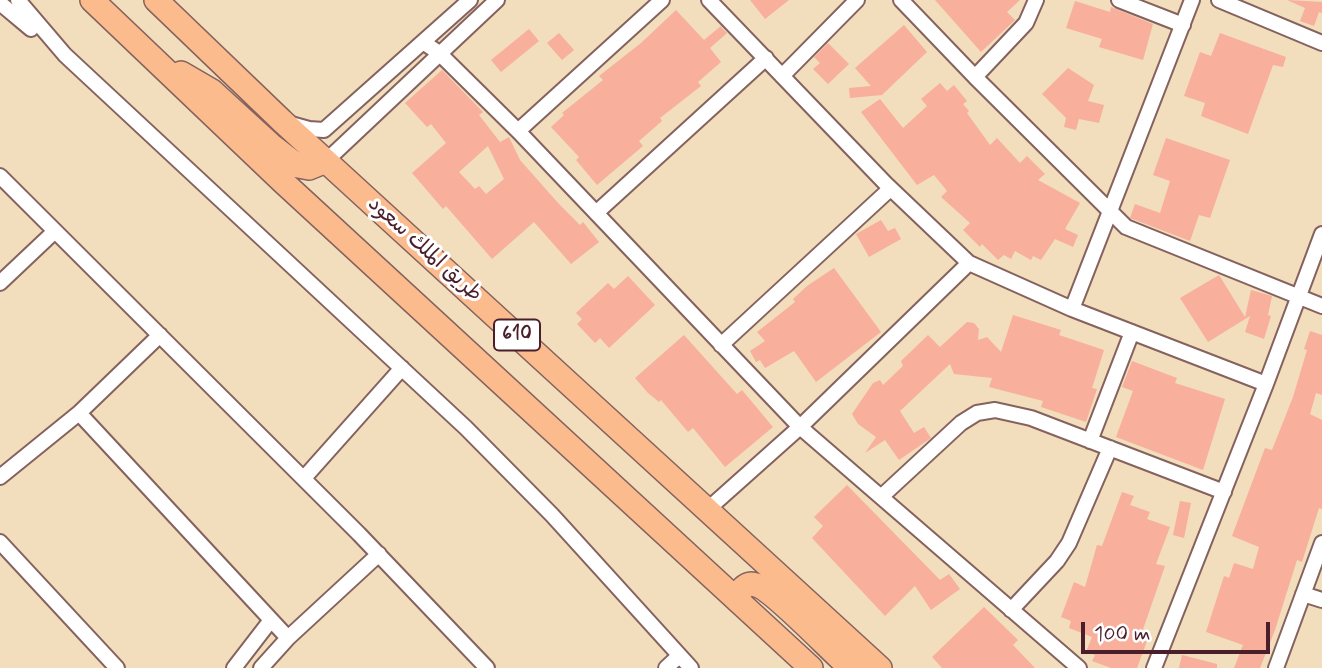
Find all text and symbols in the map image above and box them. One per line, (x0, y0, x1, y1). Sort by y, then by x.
street label: طريق الملك سعود (362, 192, 486, 308)
road number: 610 (494, 320, 540, 350)
scale bar (1084, 608, 1273, 652)
text: 100 m (1094, 620, 1150, 648)

